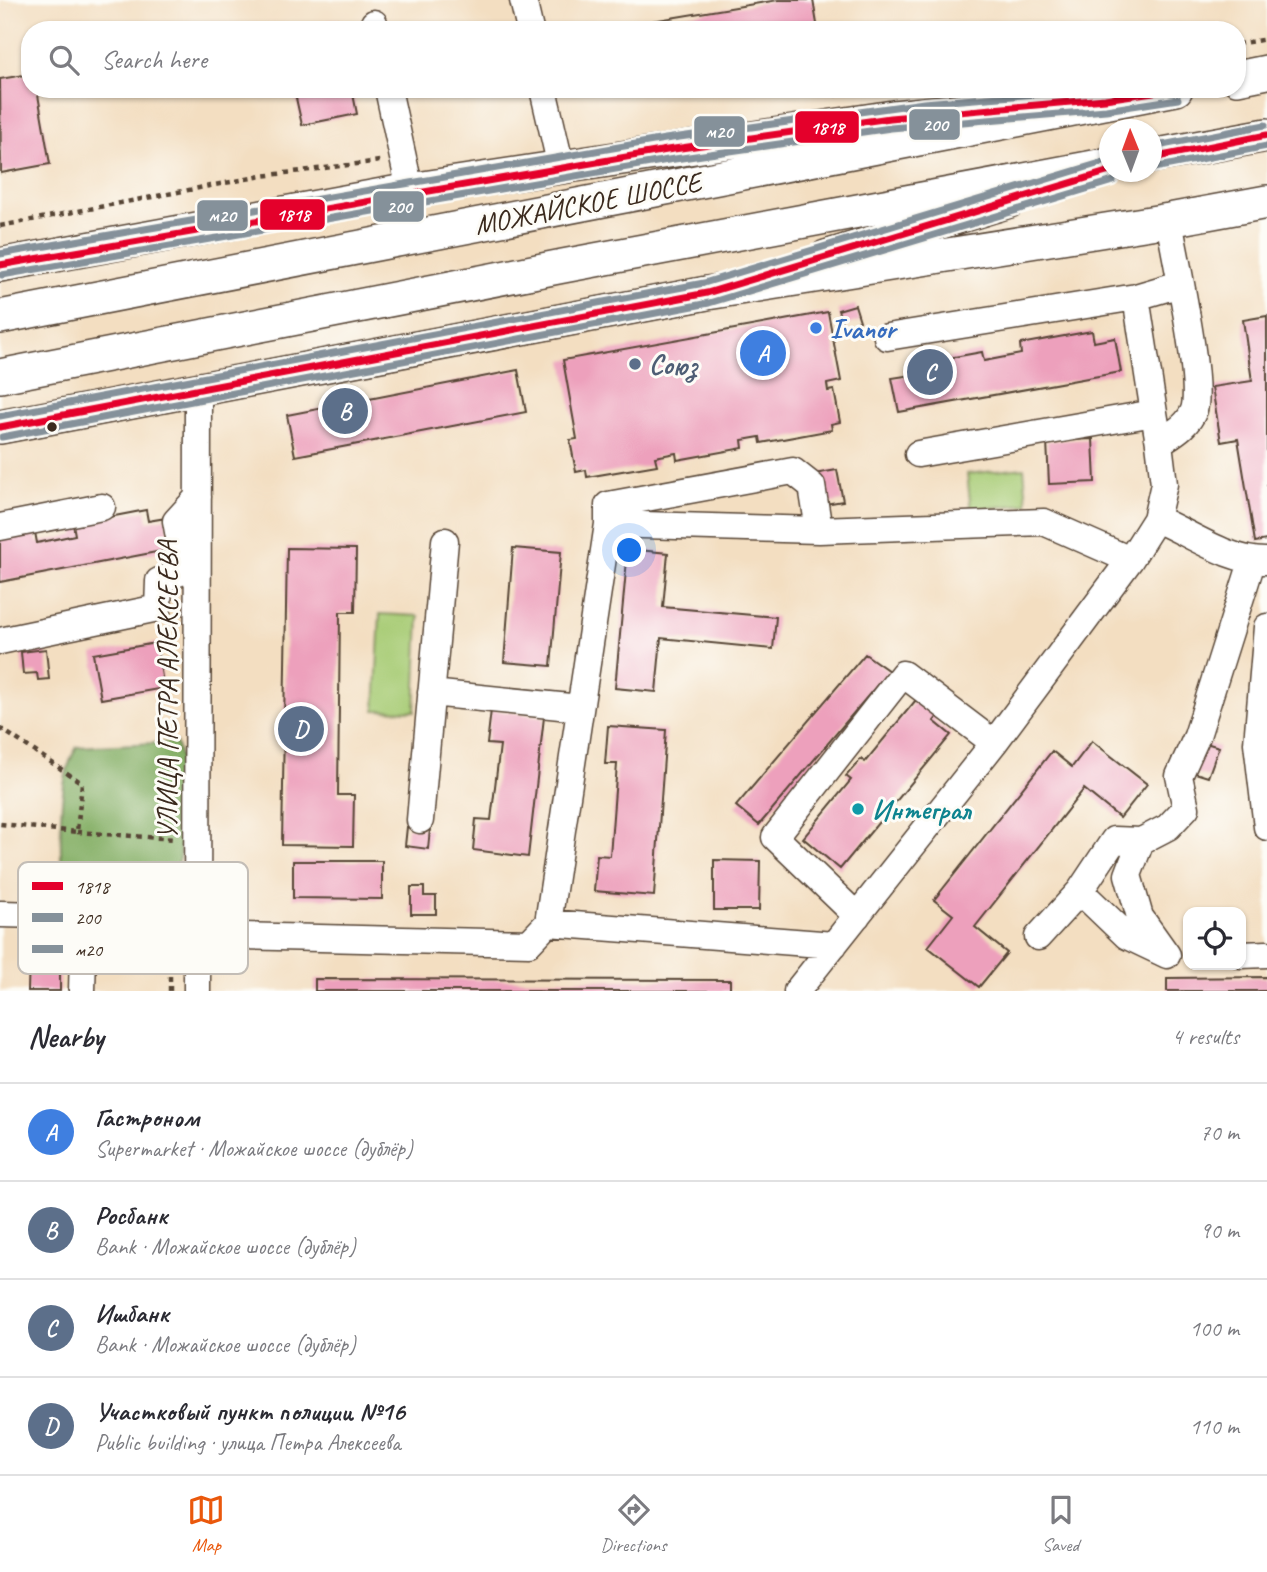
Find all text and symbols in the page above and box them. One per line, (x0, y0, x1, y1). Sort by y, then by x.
search box (21, 21, 1246, 98)
icon: search (45, 41, 83, 79)
text: Search here (101, 43, 207, 76)
line badge: 200 (908, 108, 961, 141)
line badge: 1818 (794, 110, 860, 144)
text: 200 (922, 113, 950, 137)
line badge: м20 (693, 115, 746, 148)
text: 1818 (810, 116, 847, 140)
north arrow (1099, 119, 1162, 182)
text: м20 (705, 120, 735, 144)
street label: МОЖАЙСКОЕ ШОССЕ (472, 163, 707, 242)
line badge: 200 (372, 190, 425, 223)
text: 200 (386, 195, 414, 219)
line badge: 1818 (259, 198, 326, 231)
line badge: м20 (196, 199, 249, 232)
text: 1818 (276, 203, 313, 227)
text: м20 (208, 204, 238, 228)
place label: Ivanor (830, 311, 898, 346)
marker: Ivanor (808, 320, 824, 336)
pin: A (740, 327, 786, 379)
pin: C (907, 346, 953, 398)
place label: Союз (649, 347, 699, 383)
marker: Союз (627, 356, 643, 372)
pin: B (322, 385, 368, 437)
unlabelled marker (45, 420, 59, 434)
your location (612, 533, 646, 567)
street label: УЛИЦА ПЕТРА АЛЕКСЕЕВА (150, 539, 185, 840)
pin: D (278, 703, 324, 755)
place label: Интеграл (872, 792, 972, 827)
marker: Интеграл (850, 801, 866, 817)
legend (18, 862, 248, 974)
text: 1818 (75, 875, 112, 899)
text: 200 (75, 906, 102, 930)
map controls (1183, 907, 1246, 970)
button: locate (1183, 907, 1246, 970)
text: м20 (75, 938, 103, 962)
text: Nearby (28, 1018, 104, 1056)
text: 4 results (1172, 1022, 1239, 1051)
text: Гастроном (95, 1101, 199, 1134)
text: A (45, 1118, 57, 1147)
text: 70 m (1200, 1118, 1239, 1147)
text: Supermarket · Можайское шоссе (дублёр) (95, 1134, 413, 1163)
text: Росбанк (95, 1199, 167, 1232)
text: B (45, 1216, 57, 1245)
text: 90 m (1200, 1216, 1239, 1245)
text: Bank · Можайское шоссе (дублёр) (95, 1232, 356, 1261)
text: Ишбанк (95, 1297, 168, 1330)
text: C (46, 1314, 56, 1343)
text: 100 m (1190, 1314, 1239, 1343)
text: Bank · Можайское шоссе (дублёр) (95, 1330, 356, 1359)
text: Участковый пункт полиции №16 (95, 1395, 405, 1428)
text: D (44, 1412, 58, 1441)
text: 110 m (1190, 1412, 1239, 1441)
text: Public building · улица Петра Алексеева (95, 1428, 401, 1457)
tab: Map (187, 1491, 225, 1557)
tab: Directions (600, 1491, 667, 1557)
tab: Saved (1042, 1491, 1080, 1557)

